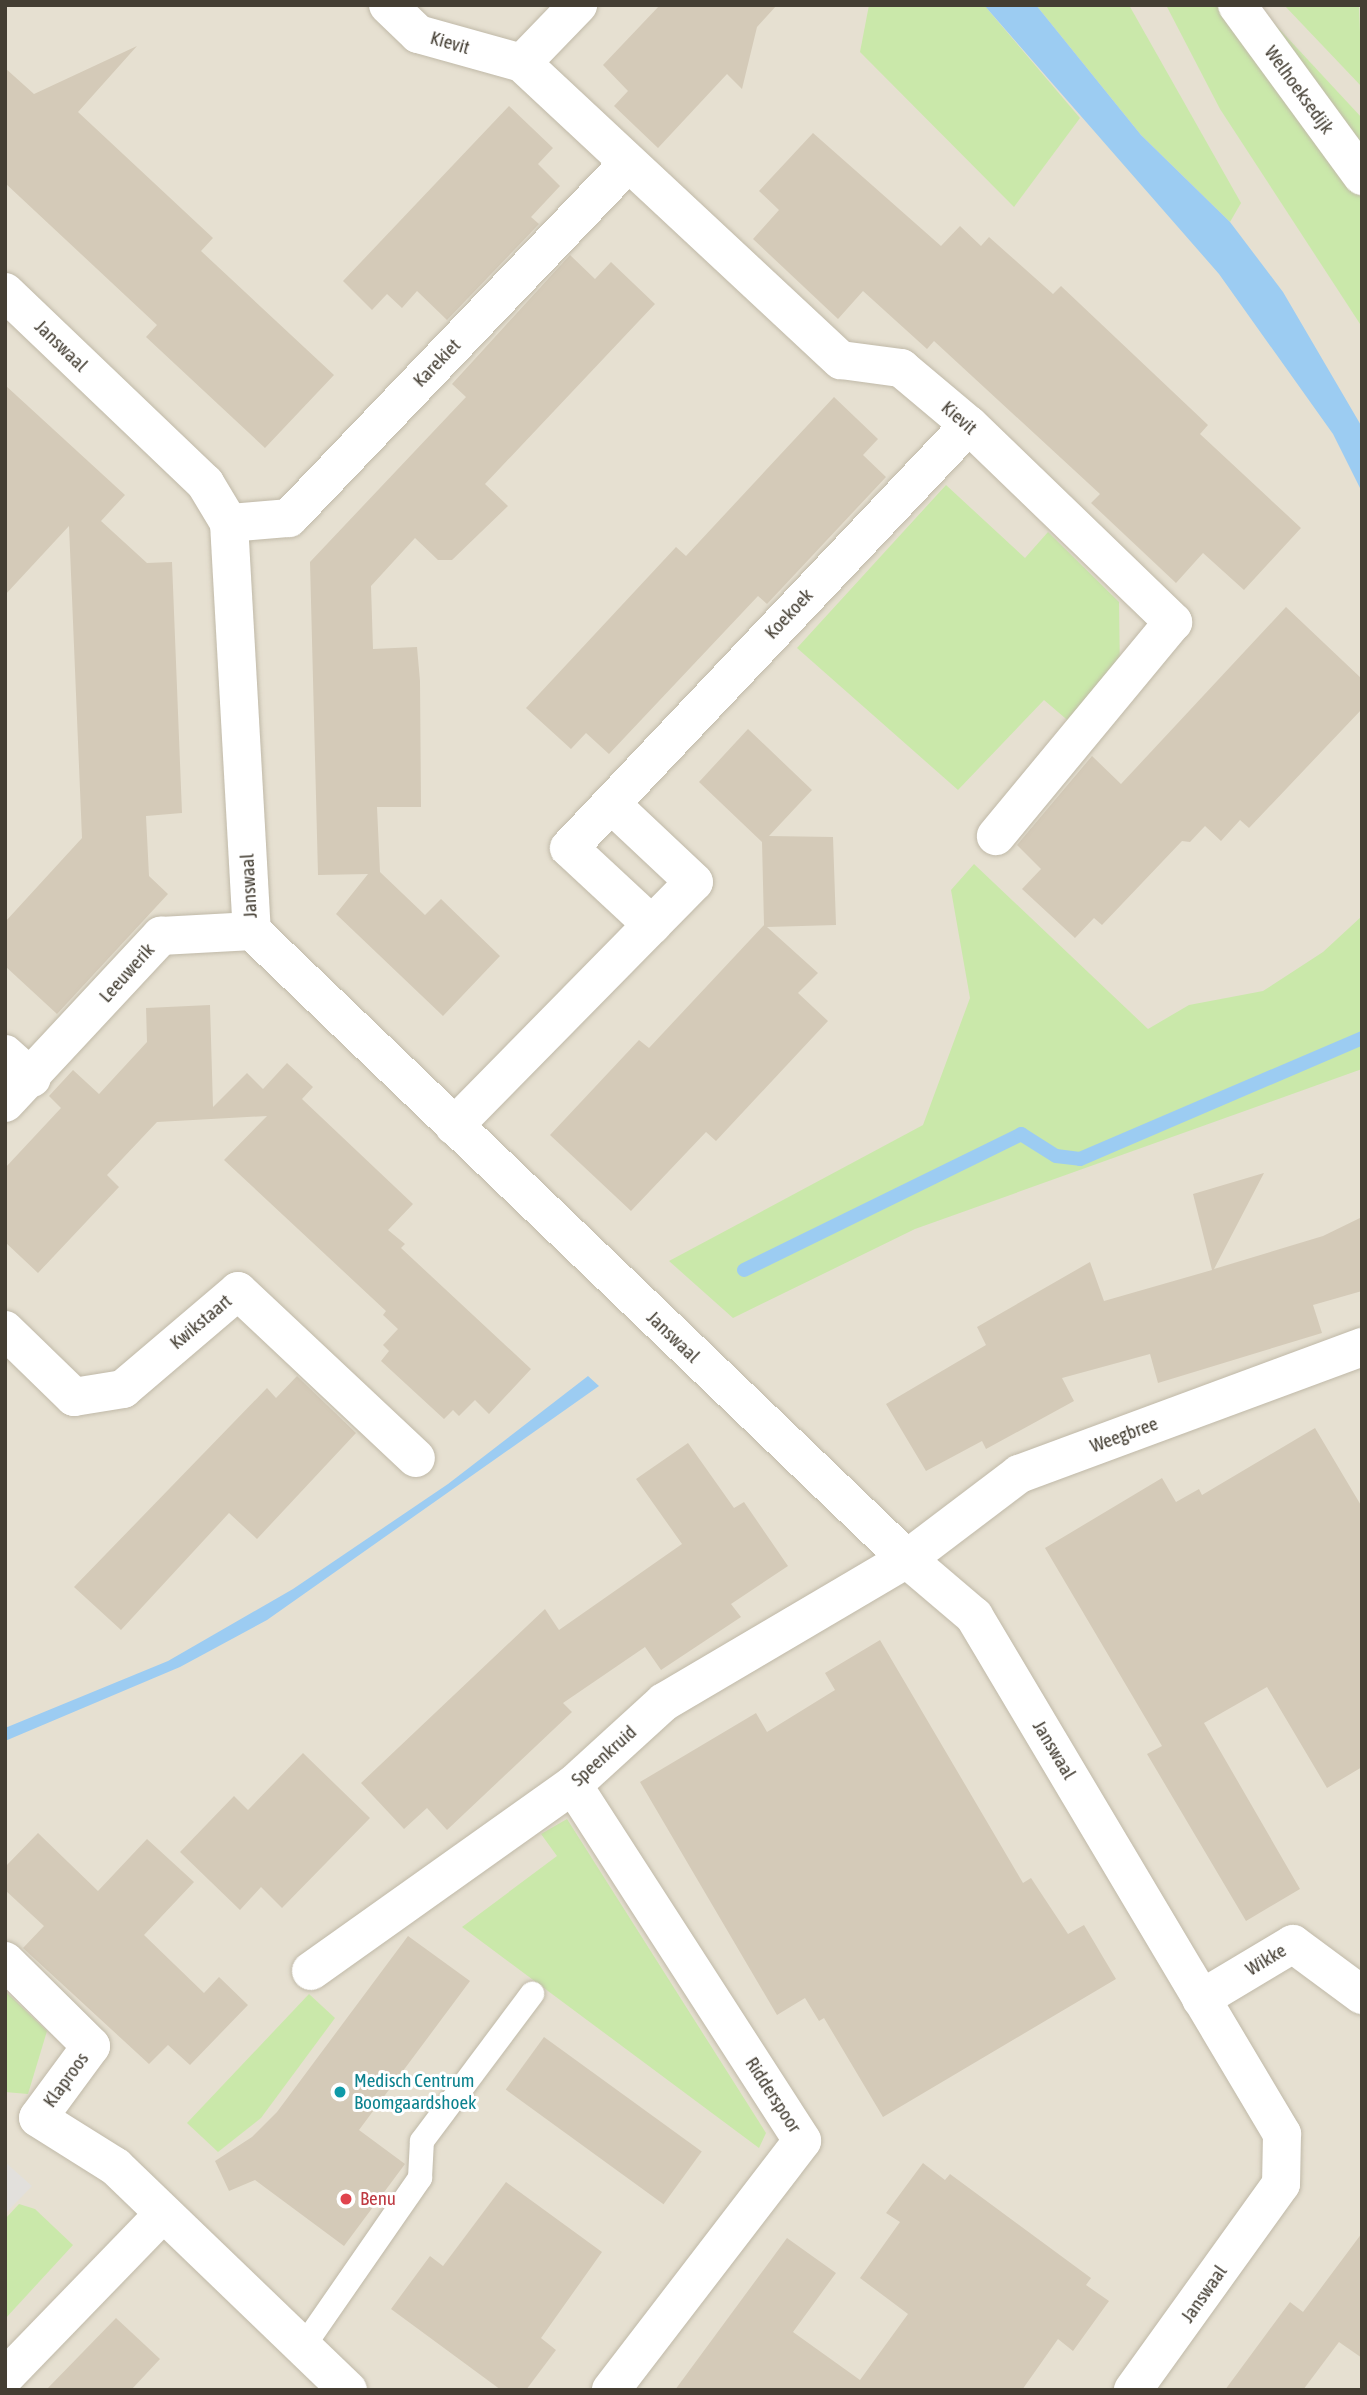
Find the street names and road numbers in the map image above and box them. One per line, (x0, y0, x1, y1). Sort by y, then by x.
street label: Kievit (428, 27, 472, 59)
street label: Welhoeksedijk (1259, 41, 1339, 139)
street label: Janswaal (30, 315, 92, 377)
street label: Karekiet (409, 334, 465, 392)
street label: Kievit (937, 396, 981, 440)
street label: Koekoek (760, 584, 818, 644)
street label: Janswaal (236, 853, 262, 919)
street label: Leeuwerik (95, 939, 159, 1007)
street label: Kwikstaart (166, 1290, 236, 1354)
street label: Janswaal (642, 1306, 704, 1368)
street label: Weegbree (1087, 1412, 1161, 1458)
street label: Janswaal (1028, 1716, 1080, 1784)
street label: Speenkruid (567, 1721, 641, 1791)
street label: Wikke (1242, 1939, 1290, 1981)
street label: Klaproos (38, 2048, 94, 2112)
street label: Ridderspoor (740, 2053, 806, 2137)
street label: Janswaal (1176, 2261, 1232, 2327)

